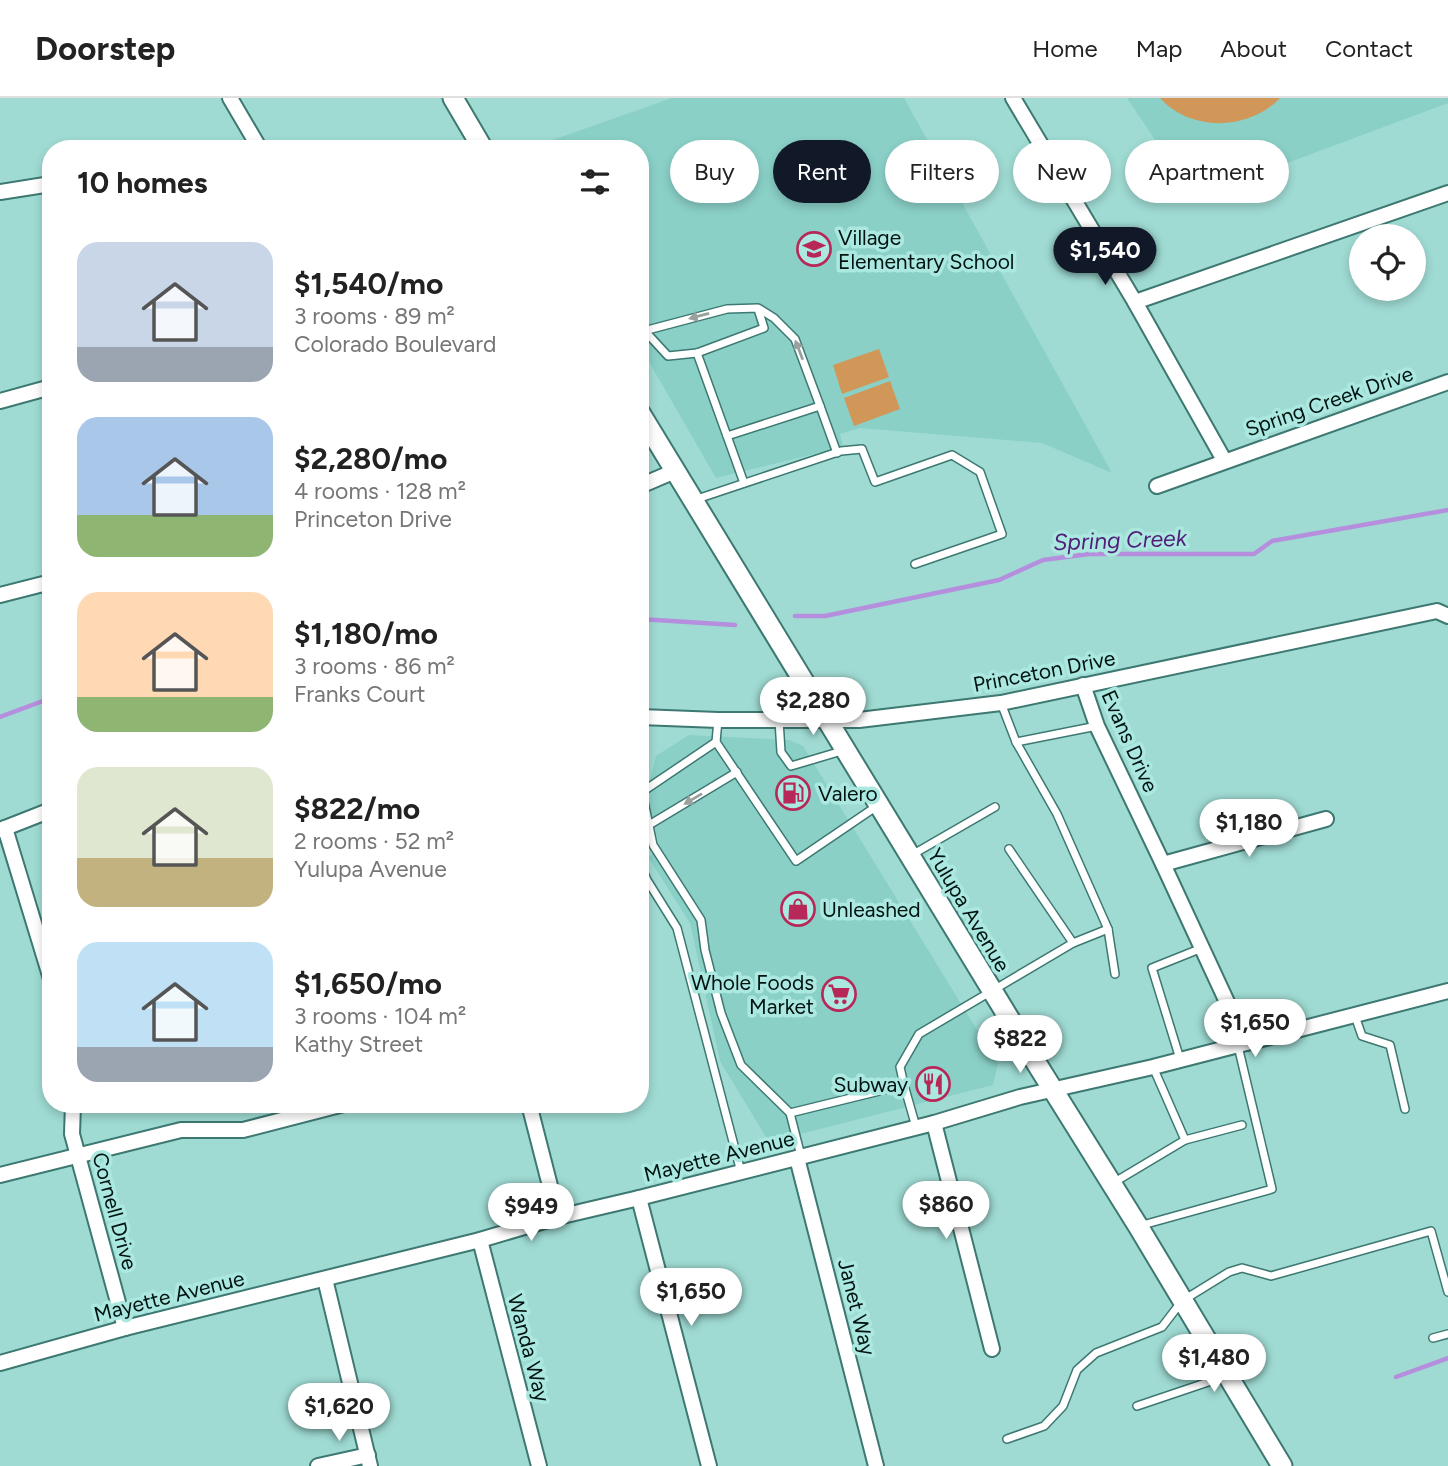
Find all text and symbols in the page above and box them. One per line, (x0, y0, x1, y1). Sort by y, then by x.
text: Doorstep (35, 29, 175, 68)
text: Home (1032, 34, 1098, 63)
text: Map (1136, 34, 1182, 63)
text: About (1220, 34, 1287, 63)
text: Contact (1325, 34, 1413, 63)
chip: Buy (670, 140, 759, 203)
chip: Rent (773, 140, 871, 203)
chip: Filters (885, 140, 999, 203)
chip: New (1013, 140, 1111, 203)
chip: Apartment (1125, 140, 1289, 203)
icon: filters (576, 163, 614, 201)
text: 10 homes (77, 164, 208, 201)
map controls (1349, 224, 1426, 301)
button: locate (1349, 224, 1426, 301)
place label: Village Elementary School (838, 225, 1014, 274)
pin: $1,540 (1048, 228, 1162, 287)
school or university icon: Village Elementary School (795, 230, 833, 268)
text: $1,540 (1069, 236, 1141, 264)
text: $1,540/mo (294, 265, 443, 302)
icon: home (133, 270, 217, 354)
text: 3 rooms · 89 m² (294, 302, 455, 330)
one-way arrow (688, 311, 710, 322)
text: Colorado Boulevard (294, 330, 497, 358)
one-way arrow (793, 339, 804, 360)
street label: Spring Creek Drive (1242, 361, 1416, 441)
text: $2,280/mo (294, 440, 447, 477)
icon: home (133, 445, 217, 529)
text: 4 rooms · 128 m² (294, 477, 466, 505)
text: Princeton Drive (294, 505, 452, 533)
water label: Spring Creek (1053, 524, 1188, 556)
text: $1,180/mo (294, 615, 438, 652)
icon: home (133, 620, 217, 704)
street label: Princeton Drive (971, 645, 1117, 697)
text: 3 rooms · 86 m² (294, 652, 455, 680)
pin: $2,280 (756, 678, 870, 737)
text: Franks Court (294, 680, 425, 708)
text: $2,280 (776, 686, 850, 714)
street label: Evans Drive (1096, 686, 1164, 796)
fuel station icon: Valero (774, 774, 812, 812)
place label: Valero (818, 781, 878, 806)
text: $822/mo (294, 790, 420, 827)
one-way arrow (683, 792, 702, 805)
icon: home (133, 795, 217, 879)
pin: $1,180 (1192, 800, 1306, 859)
text: $1,180 (1215, 808, 1283, 836)
text: 2 rooms · 52 m² (294, 827, 454, 855)
street label: Yulupa Avenue (922, 844, 1016, 976)
text: Yulupa Avenue (294, 855, 447, 883)
shop icon: Unleashed (779, 890, 817, 928)
place label: Unleashed (822, 897, 921, 922)
text: $1,650/mo (294, 965, 442, 1002)
icon: home (133, 970, 217, 1054)
place label: Whole Foods Market (691, 970, 814, 1019)
supermarket icon: Whole Foods Market (820, 975, 858, 1013)
pin: $1,650 (1198, 1000, 1312, 1059)
text: 3 rooms · 104 m² (294, 1002, 466, 1030)
text: $1,650 (1220, 1008, 1290, 1036)
pin: $822 (979, 1016, 1061, 1075)
text: $822 (993, 1024, 1047, 1052)
text: Kathy Street (294, 1030, 423, 1058)
restaurant icon: Subway (914, 1065, 952, 1103)
place label: Subway (834, 1072, 908, 1097)
street label: Mayette Avenue (641, 1125, 797, 1187)
street label: Cornell Drive (87, 1150, 143, 1272)
pin: $860 (905, 1182, 987, 1241)
pin: $949 (490, 1184, 572, 1243)
text: $860 (918, 1190, 974, 1218)
text: $949 (504, 1192, 558, 1220)
street label: Janet Way (833, 1256, 881, 1358)
street label: Mayette Avenue (91, 1265, 247, 1327)
pin: $1,650 (634, 1268, 748, 1328)
text: $1,650 (656, 1277, 726, 1305)
street label: Wanda Way (503, 1291, 555, 1405)
pin: $1,480 (1157, 1334, 1271, 1394)
text: $1,480 (1178, 1343, 1250, 1371)
pin: $1,620 (282, 1384, 396, 1443)
text: $1,620 (304, 1392, 374, 1420)

